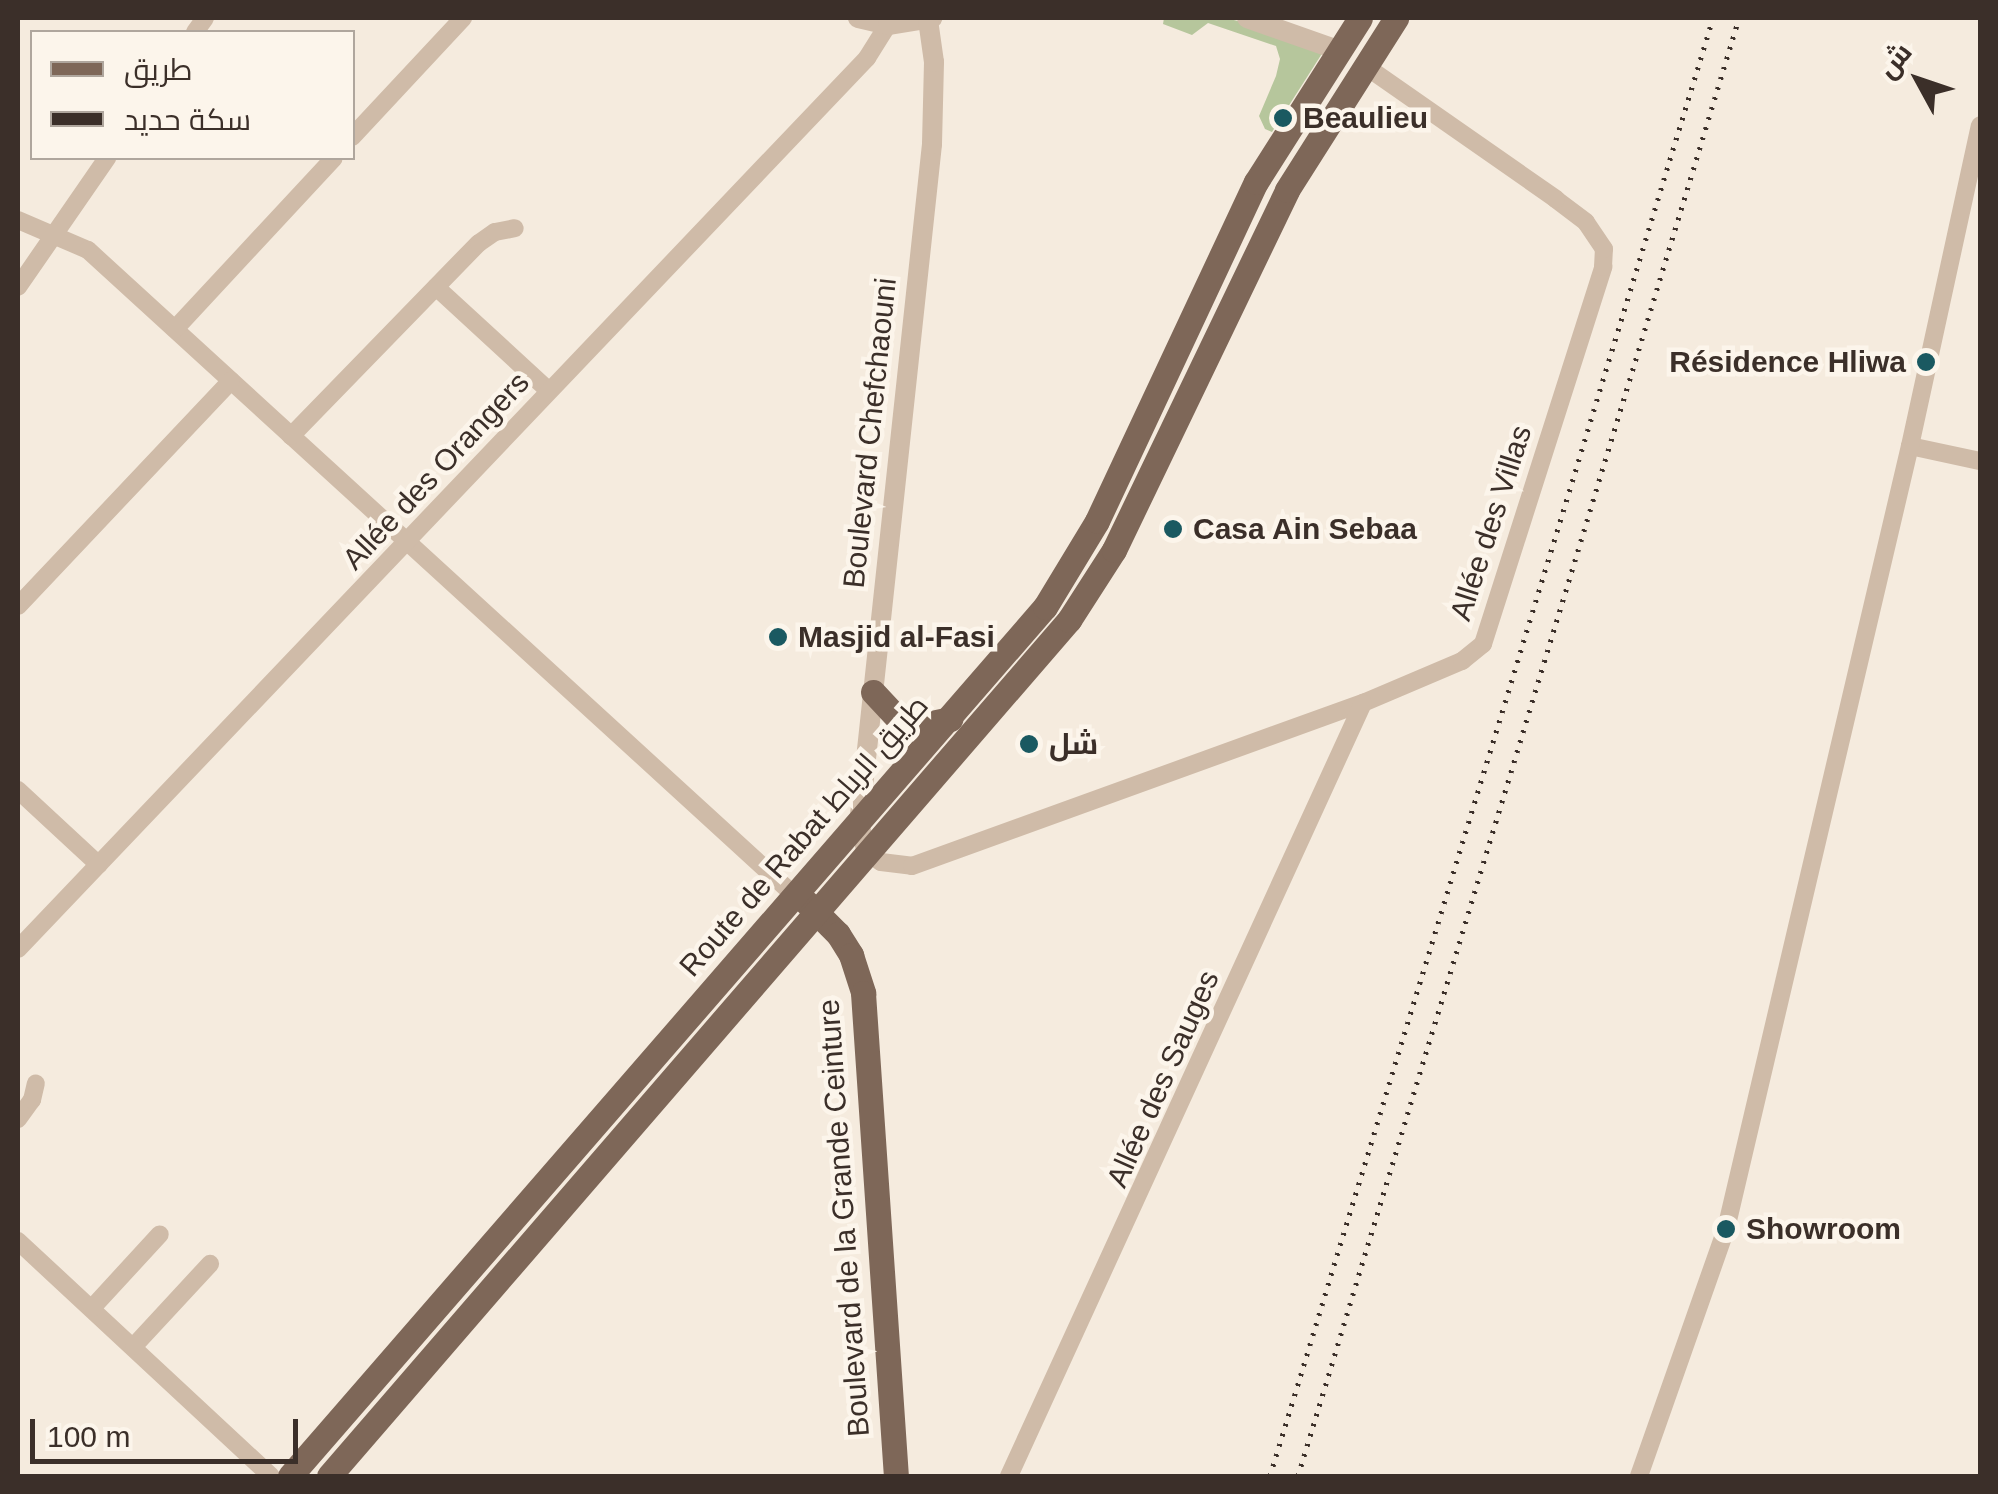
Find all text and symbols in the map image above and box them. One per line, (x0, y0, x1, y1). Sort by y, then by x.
legend (30, 30, 355, 160)
north arrow (1868, 30, 1968, 130)
text: ش (1871, 37, 1918, 84)
text: طريق (124, 53, 193, 86)
place label: Beaulieu (1303, 100, 1428, 136)
text: سكة حديد (124, 103, 251, 136)
marker: Beaulieu (1272, 107, 1294, 129)
street label: Boulevard Chefchaouni (836, 276, 904, 590)
place label: Résidence Hliwa (1669, 344, 1906, 380)
marker: Résidence Hliwa (1915, 351, 1937, 373)
street label: Allée des Orangers (335, 365, 537, 577)
street label: Allée des Villas (1443, 421, 1539, 625)
place label: Casa Ain Sebaa (1193, 511, 1418, 547)
marker: Casa Ain Sebaa (1162, 518, 1184, 540)
place label: Masjid al-Fasi (798, 619, 995, 655)
marker: Masjid al-Fasi (767, 626, 789, 648)
street label: Route de Rabat طريق الرباط (672, 688, 936, 984)
place label: شل (1049, 726, 1098, 762)
marker: شل (1018, 733, 1040, 755)
street label: Allée des Sauges (1099, 965, 1227, 1193)
street label: Boulevard de la Grande Ceinture (811, 998, 877, 1438)
place label: Showroom (1746, 1211, 1901, 1247)
marker: Showroom (1715, 1218, 1737, 1240)
scale bar (35, 1399, 302, 1461)
text: 100 m (47, 1420, 130, 1453)

